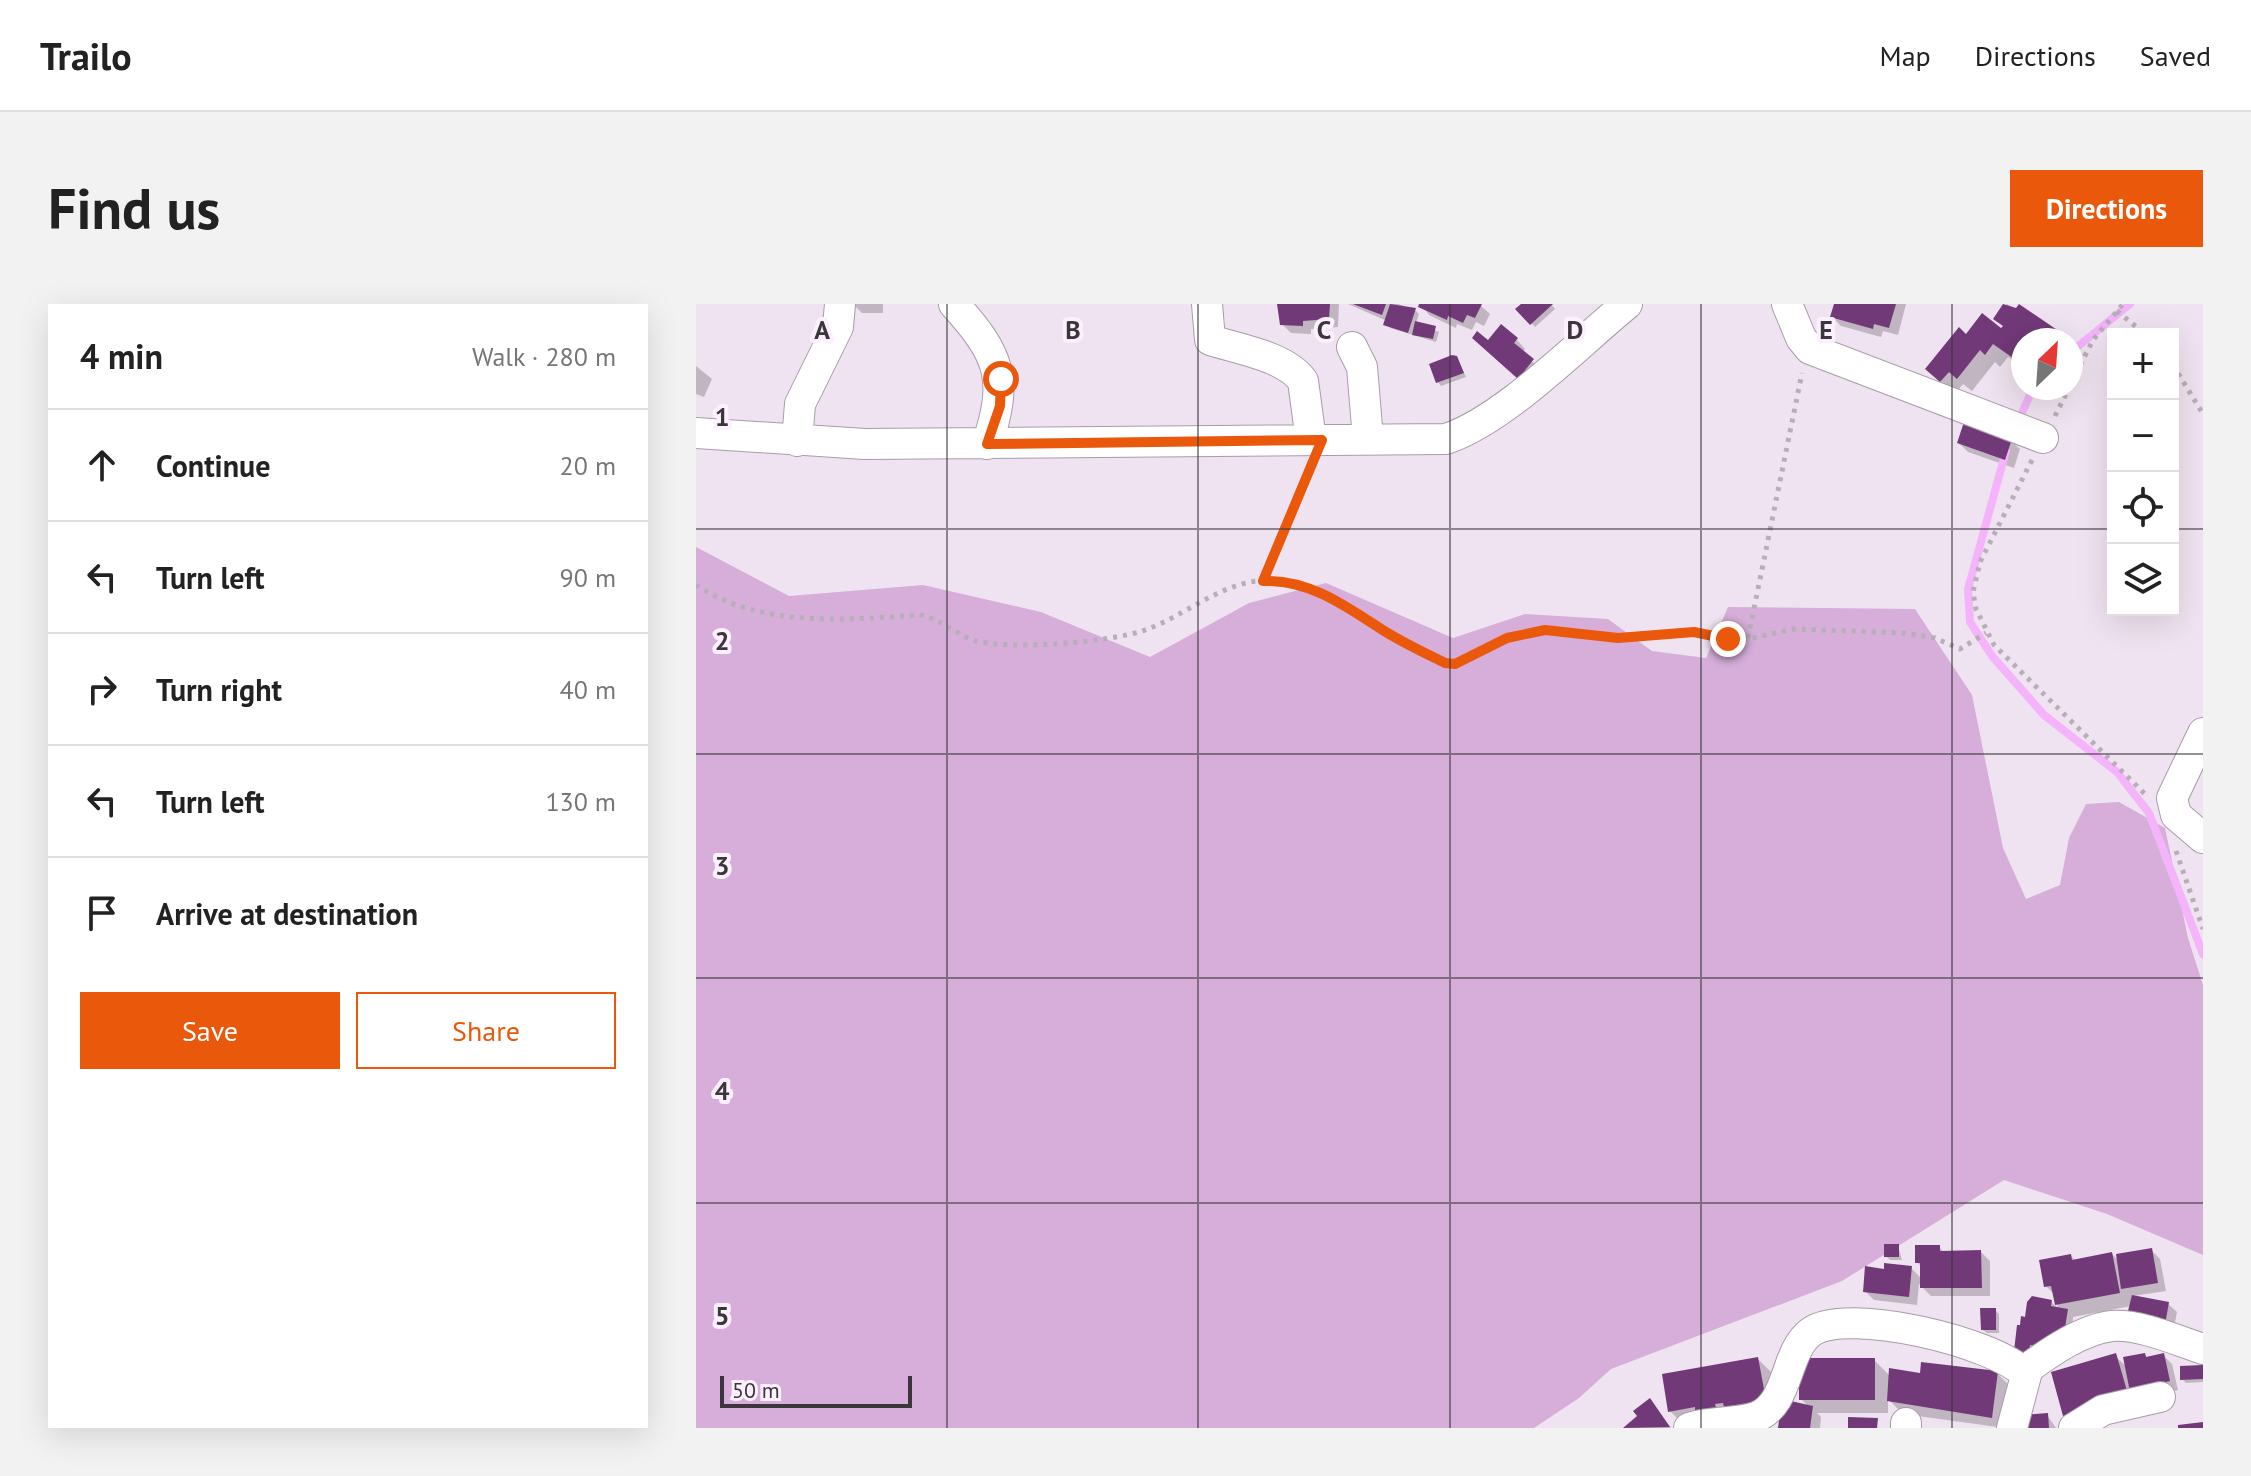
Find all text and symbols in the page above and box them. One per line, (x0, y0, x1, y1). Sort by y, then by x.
text: Trailo (40, 31, 132, 80)
text: Map (1880, 37, 1931, 74)
text: Directions (1975, 37, 2096, 74)
text: Saved (2140, 37, 2211, 74)
button: Directions (2010, 170, 2203, 247)
text: Find us (48, 172, 220, 244)
text: A (814, 313, 830, 346)
text: B (1065, 313, 1081, 346)
text: C (1317, 313, 1331, 346)
text: D (1567, 313, 1583, 346)
text: E (1819, 313, 1833, 346)
north arrow (2011, 328, 2083, 400)
map controls (2107, 328, 2179, 616)
button: + (2107, 328, 2179, 400)
text: 4 min (80, 334, 163, 378)
text: Walk · 280 m (472, 340, 616, 373)
route start (983, 361, 1019, 397)
text: 1 (715, 400, 729, 433)
button: − (2107, 400, 2179, 472)
icon: ahead (80, 443, 124, 487)
text: Continue (156, 446, 270, 485)
text: 20 m (560, 449, 616, 482)
button: locate (2107, 472, 2179, 544)
button: layers (2107, 544, 2179, 616)
icon: left (80, 555, 124, 599)
text: Turn left (156, 558, 264, 597)
text: 90 m (560, 561, 616, 594)
route end (1710, 621, 1746, 657)
text: 2 (715, 624, 729, 657)
icon: right (80, 667, 124, 711)
text: Turn right (156, 670, 282, 709)
text: 40 m (560, 673, 616, 706)
icon: left (80, 779, 124, 823)
text: Turn left (156, 782, 264, 821)
text: 130 m (545, 785, 616, 818)
text: 3 (715, 849, 729, 882)
icon: arrive (80, 891, 124, 935)
text: Arrive at destination (156, 894, 418, 933)
button: Save (80, 992, 340, 1069)
button: Share (356, 992, 616, 1069)
text: 4 (715, 1074, 730, 1107)
text: 5 (715, 1299, 729, 1332)
scale bar (720, 1372, 912, 1408)
text: 50 m (732, 1376, 780, 1404)

